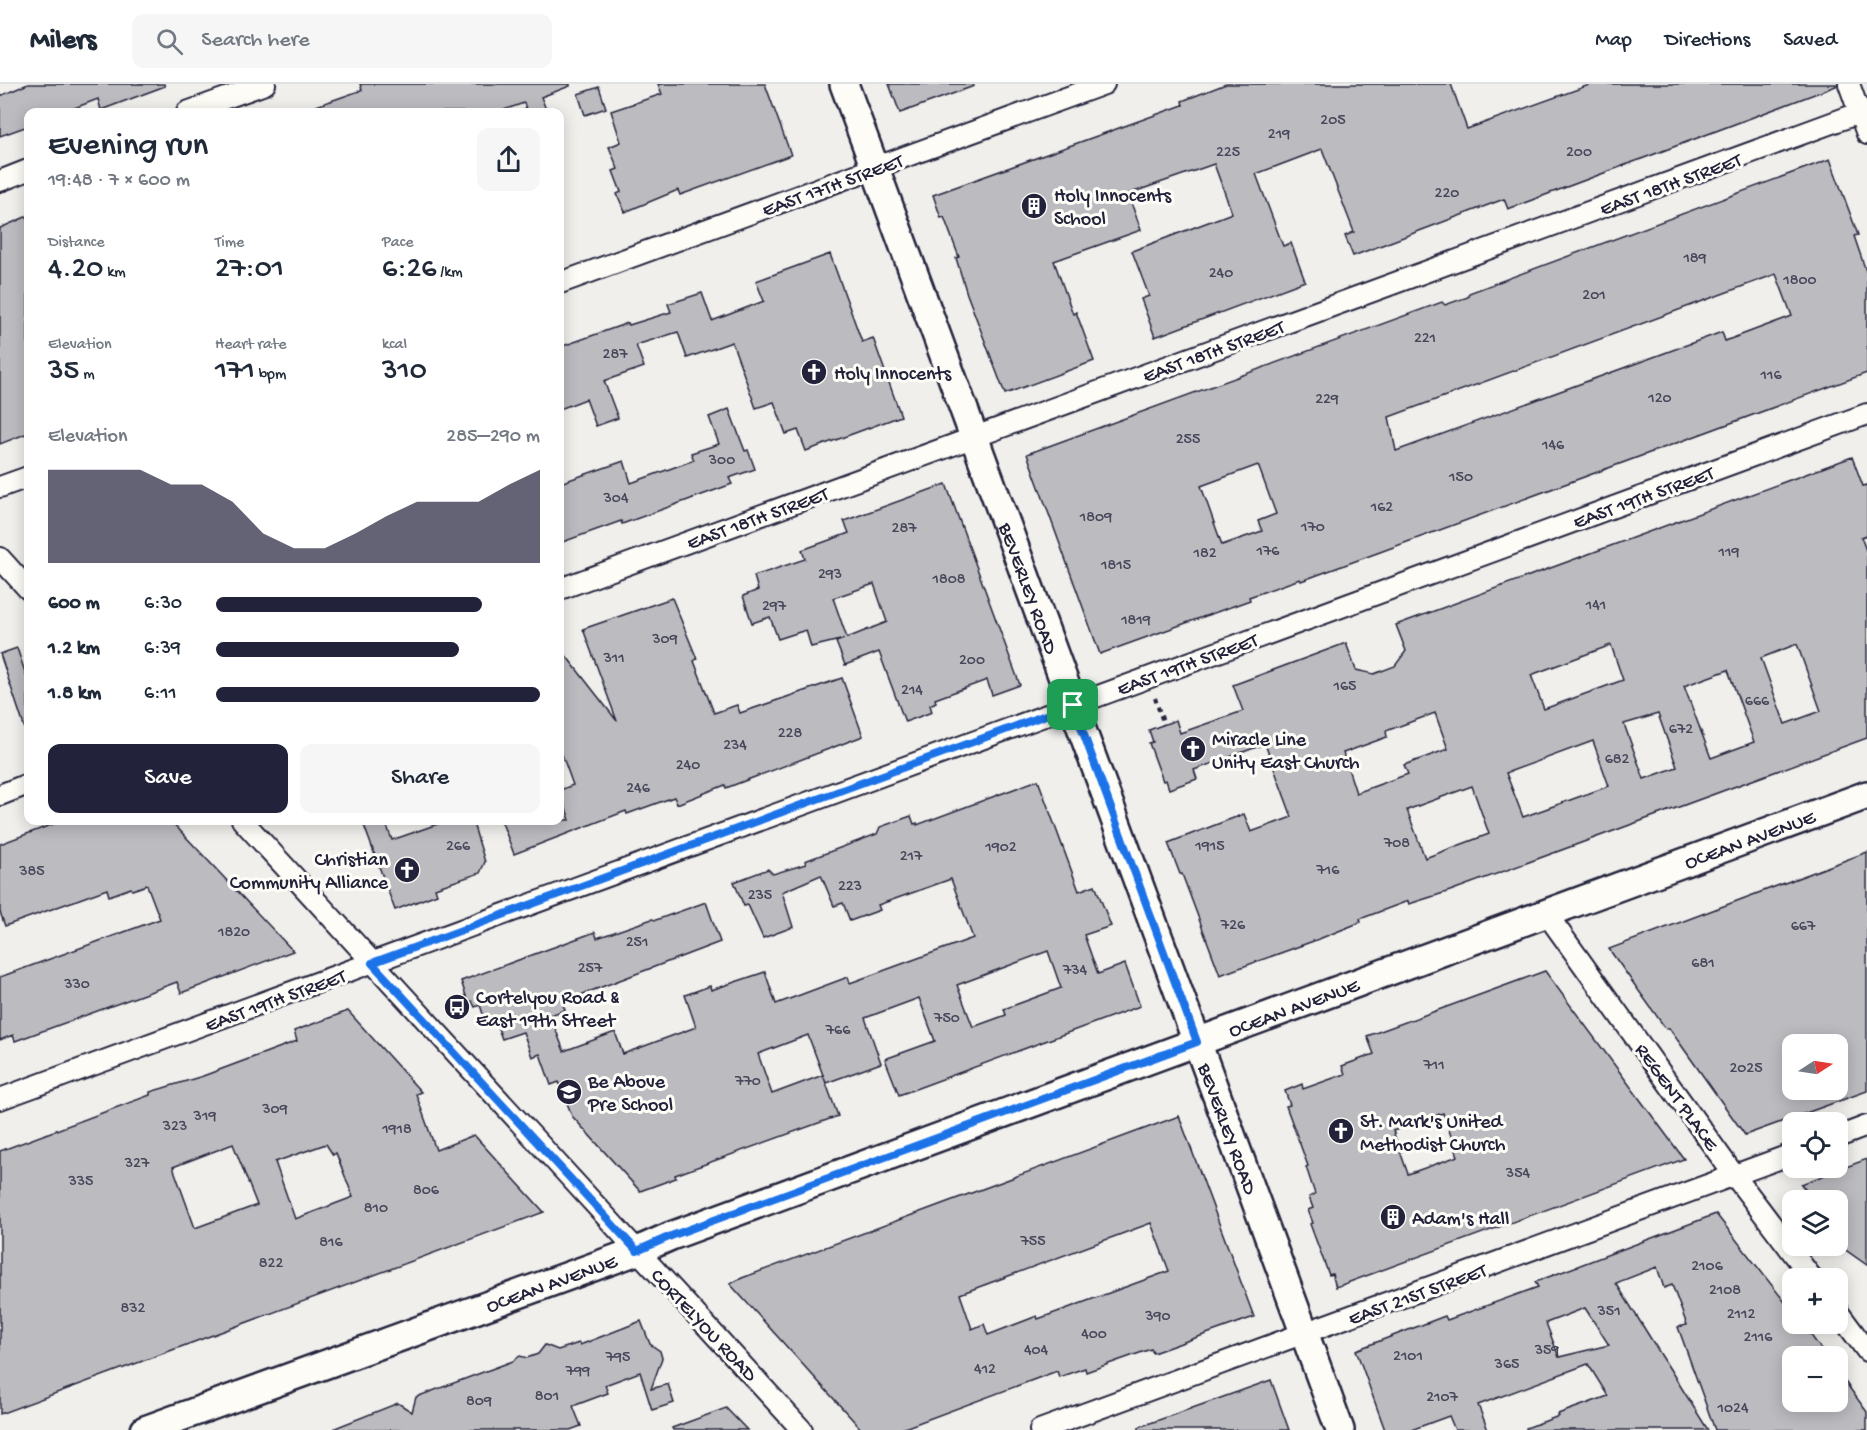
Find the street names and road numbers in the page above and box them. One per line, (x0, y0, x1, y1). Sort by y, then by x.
street label: EAST 18TH STREET (1597, 150, 1746, 223)
street label: EAST 17TH STREET (760, 151, 908, 223)
street label: EAST 18TH STREET (1140, 317, 1289, 390)
street label: EAST 19TH STREET (1571, 463, 1719, 535)
street label: EAST 18TH STREET (684, 484, 833, 557)
street label: BEVERLEY ROAD (991, 519, 1061, 659)
street label: EAST 19TH STREET (1115, 630, 1263, 702)
street label: OCEAN AVENUE (1682, 807, 1820, 876)
street label: EAST 19TH STREET (203, 966, 351, 1038)
street label: OCEAN AVENUE (1226, 975, 1364, 1044)
street label: REGENT PLACE (1629, 1040, 1723, 1157)
street label: BEVERLEY ROAD (1191, 1060, 1261, 1199)
street label: OCEAN AVENUE (484, 1251, 622, 1320)
street label: EAST 21ST STREET (1346, 1260, 1492, 1332)
street label: CORTELYOU ROAD (644, 1265, 761, 1388)

